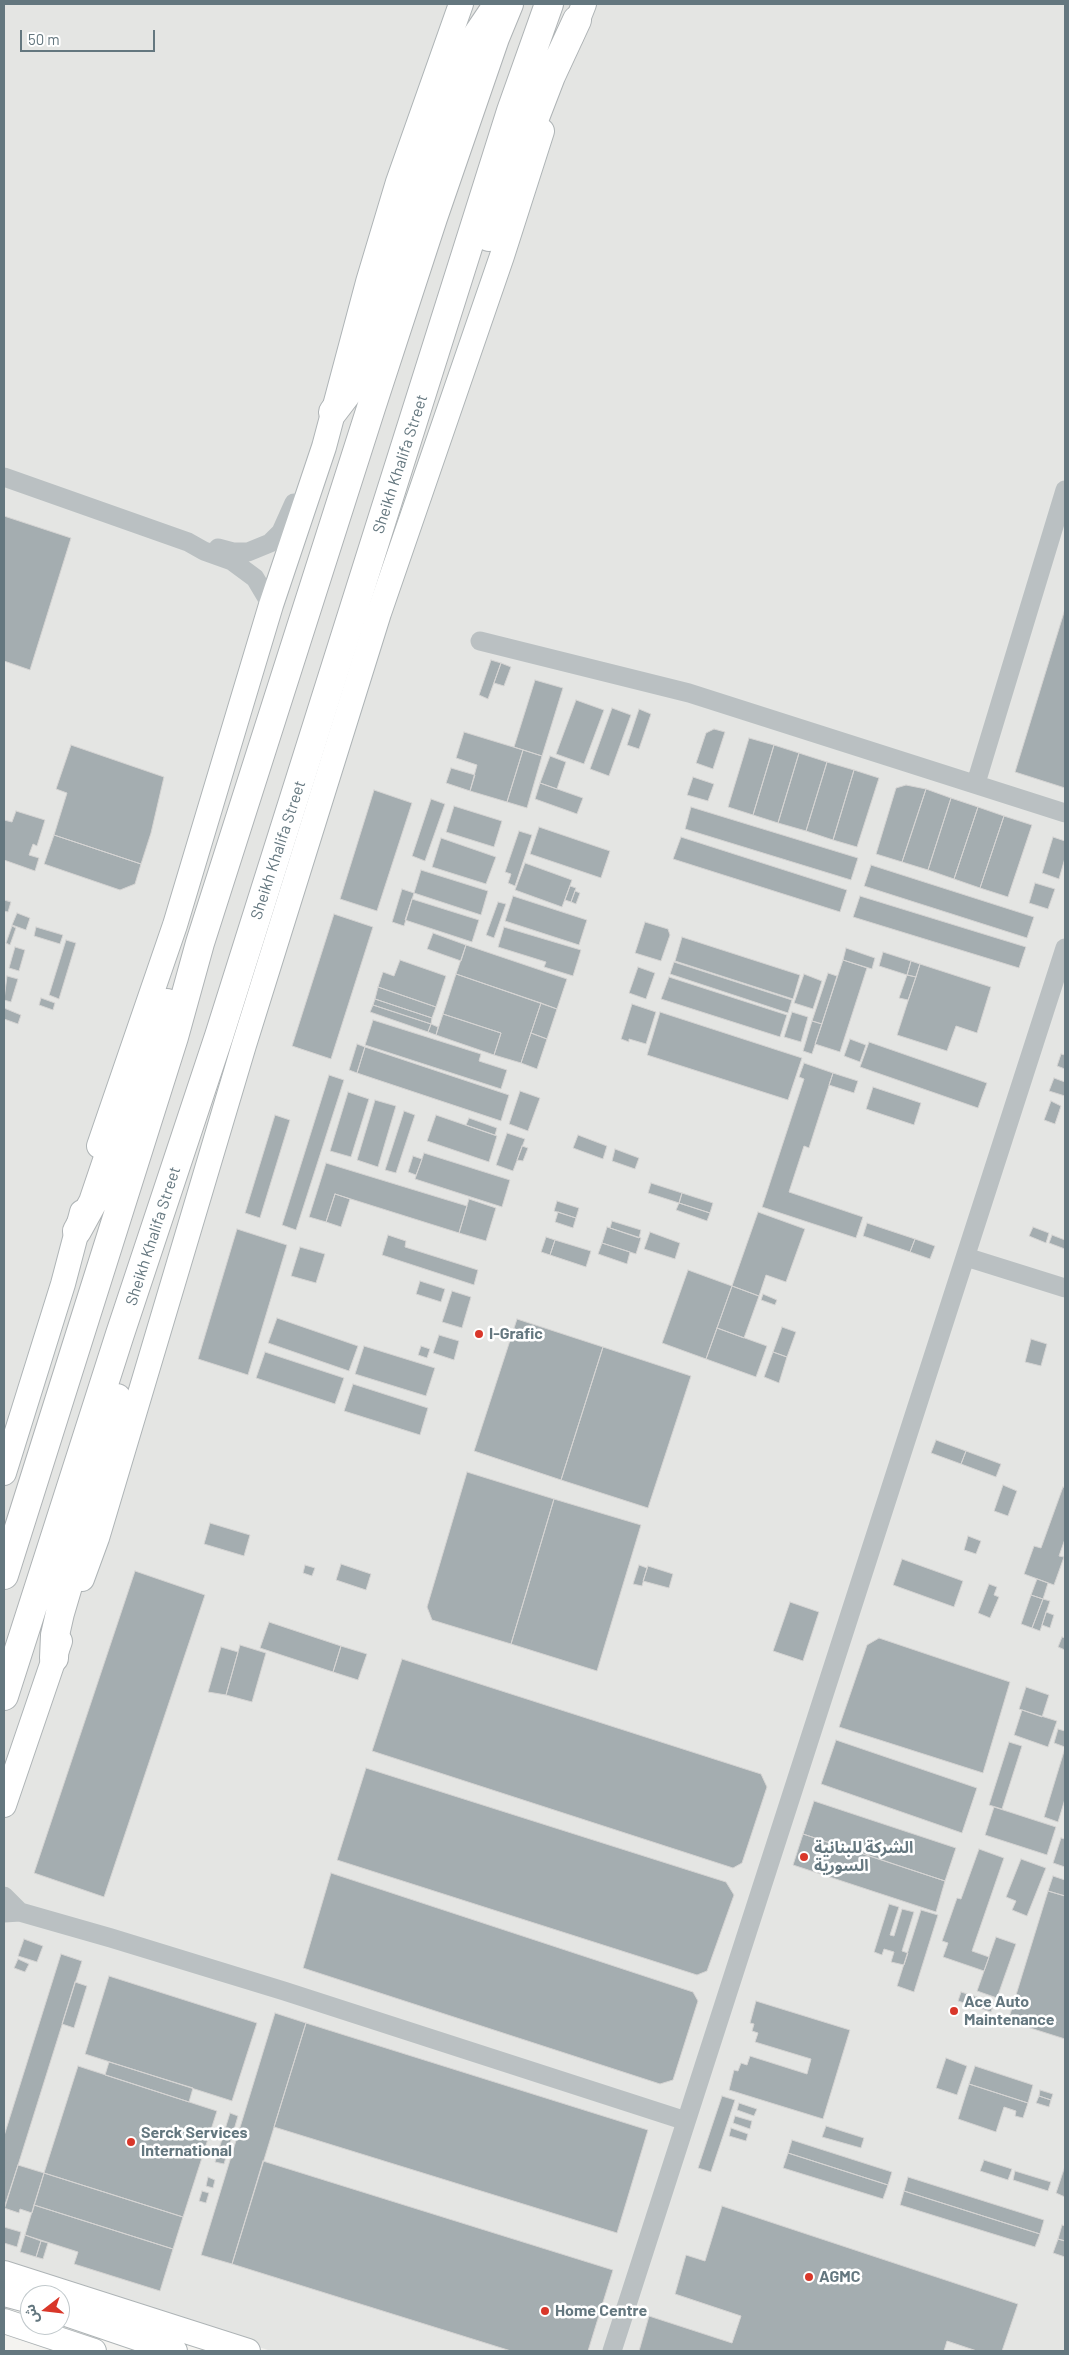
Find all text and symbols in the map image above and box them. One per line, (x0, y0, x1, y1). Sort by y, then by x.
scale bar (22, 20, 158, 52)
text: 50 m (28, 30, 60, 48)
street label: Sheikh Khalifa Street (368, 392, 432, 536)
street label: Sheikh Khalifa Street (246, 778, 310, 922)
street label: Sheikh Khalifa Street (121, 1164, 185, 1308)
place label: I-Grafic (489, 1324, 543, 1344)
marker: I-Grafic (473, 1328, 485, 1340)
place label: الشركة للبنانية السورية (814, 1838, 913, 1876)
marker: الشركة للبنانية السورية (798, 1851, 810, 1863)
place label: Ace Auto Maintenance (964, 1992, 1055, 2030)
marker: Ace Auto Maintenance (948, 2005, 960, 2017)
place label: Serck Services International (141, 2123, 248, 2161)
marker: Serck Services International (125, 2136, 137, 2148)
place label: AGMC (819, 2267, 860, 2287)
marker: AGMC (803, 2271, 815, 2283)
north arrow (20, 2285, 70, 2335)
place label: Home Centre (555, 2301, 647, 2321)
text: ش (20, 2302, 42, 2326)
marker: Home Centre (539, 2305, 551, 2317)

